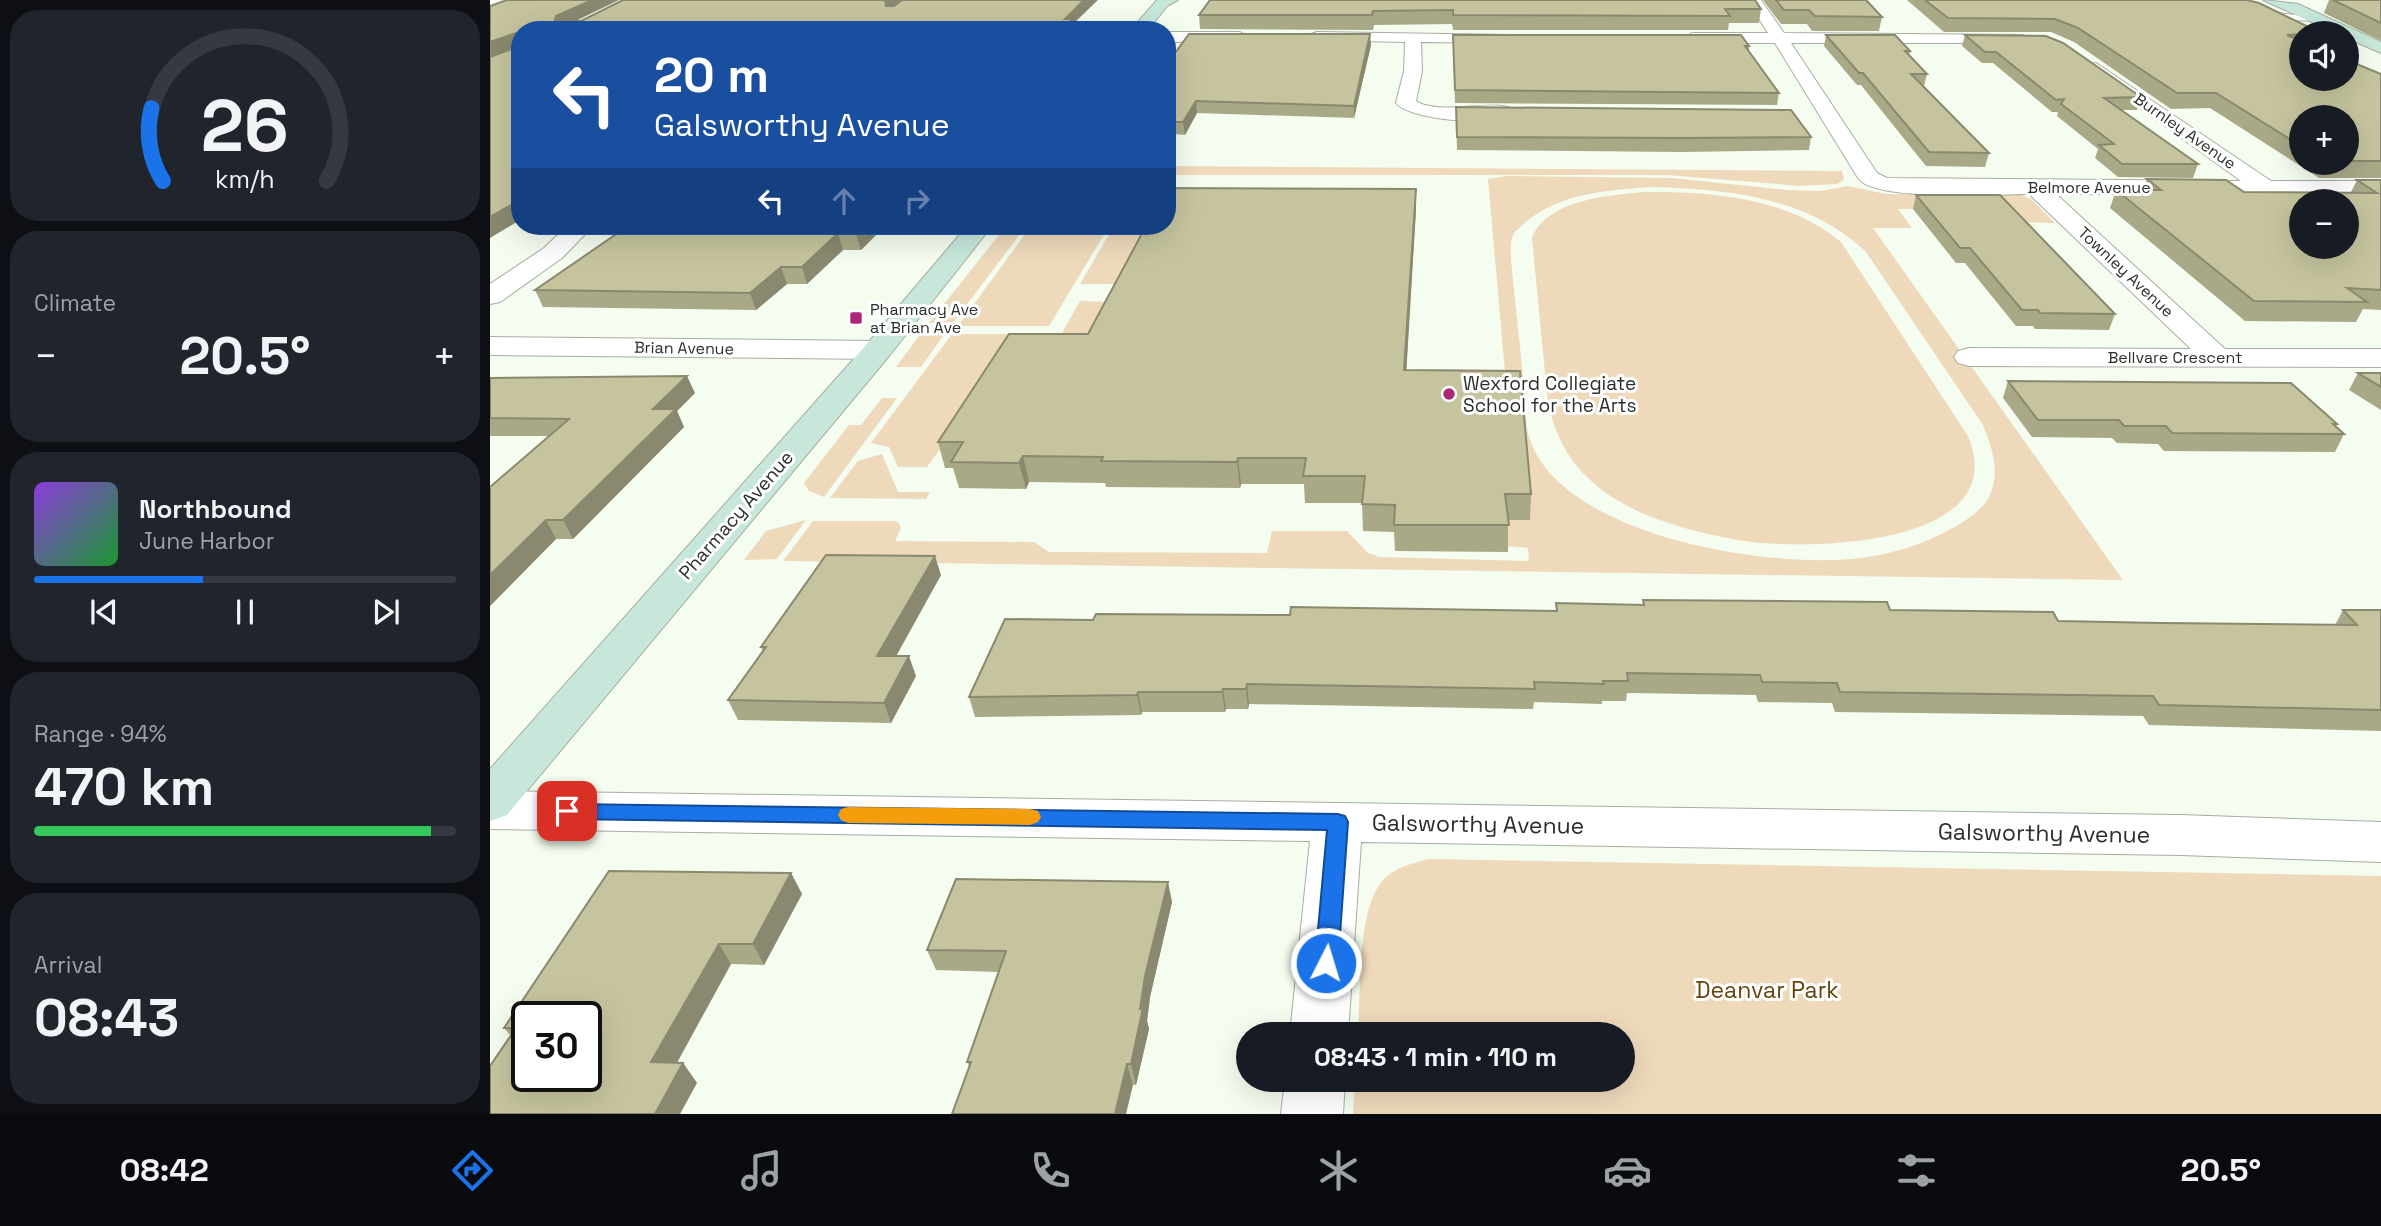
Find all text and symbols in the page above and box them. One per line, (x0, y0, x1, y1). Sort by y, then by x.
map controls (2289, 21, 2359, 259)
button: sound (2289, 21, 2359, 91)
text: 20 m (654, 44, 769, 106)
icon: left (539, 49, 630, 140)
text: 26 (201, 80, 289, 173)
street label: Burnley Avenue (2130, 88, 2240, 174)
text: Galsworthy Avenue (654, 105, 950, 145)
button: + (2289, 105, 2359, 175)
text: km/h (215, 163, 275, 195)
street label: Belmore Avenue (2027, 177, 2151, 198)
icon: left (752, 182, 790, 220)
icon: ahead (825, 182, 863, 220)
icon: right (898, 182, 936, 220)
button: − (2289, 189, 2359, 259)
street label: Townley Avenue (2074, 222, 2178, 322)
text: Climate (34, 288, 116, 318)
place label: Pharmacy Ave at Brian Ave (870, 299, 978, 338)
marker: Pharmacy Ave at Brian Ave (848, 310, 864, 326)
text: 20.5° (179, 323, 311, 389)
text: − (34, 332, 58, 380)
text: + (432, 332, 456, 380)
street label: Brian Avenue (634, 337, 734, 359)
street label: Bellvare Crescent (2108, 347, 2242, 368)
place label: Wexford Collegiate School for the Arts (1463, 371, 1637, 418)
marker: Wexford Collegiate School for the Arts (1441, 386, 1457, 402)
street label: Pharmacy Avenue (673, 445, 799, 585)
text: Northbound (139, 492, 292, 526)
text: June Harbor (139, 526, 274, 556)
icon: previous (85, 593, 123, 631)
icon: pause (226, 593, 264, 631)
icon: next (367, 593, 405, 631)
text: Range · 94% (34, 719, 167, 749)
text: 470 km (34, 754, 214, 820)
pin (537, 781, 597, 841)
icon: arrive (548, 792, 586, 830)
street label: Galsworthy Avenue (1372, 807, 1584, 841)
street label: Galsworthy Avenue (1938, 816, 2150, 850)
position arrow (1289, 926, 1363, 1000)
text: Arrival (34, 950, 102, 980)
park label: Deanvar Park (1695, 975, 1839, 1005)
text: 08:43 (34, 985, 179, 1051)
speed limit sign: 30 (511, 1001, 602, 1092)
text: 08:43 · 1 min · 110 m (1314, 1040, 1557, 1074)
icon: directions (448, 1146, 497, 1195)
icon: music (737, 1146, 786, 1195)
icon: phone (1026, 1146, 1075, 1195)
icon: climate (1314, 1146, 1363, 1195)
icon: car (1603, 1146, 1652, 1195)
icon: filters (1892, 1146, 1941, 1195)
text: 08:42 (120, 1150, 209, 1190)
text: 20.5° (2180, 1150, 2261, 1190)

